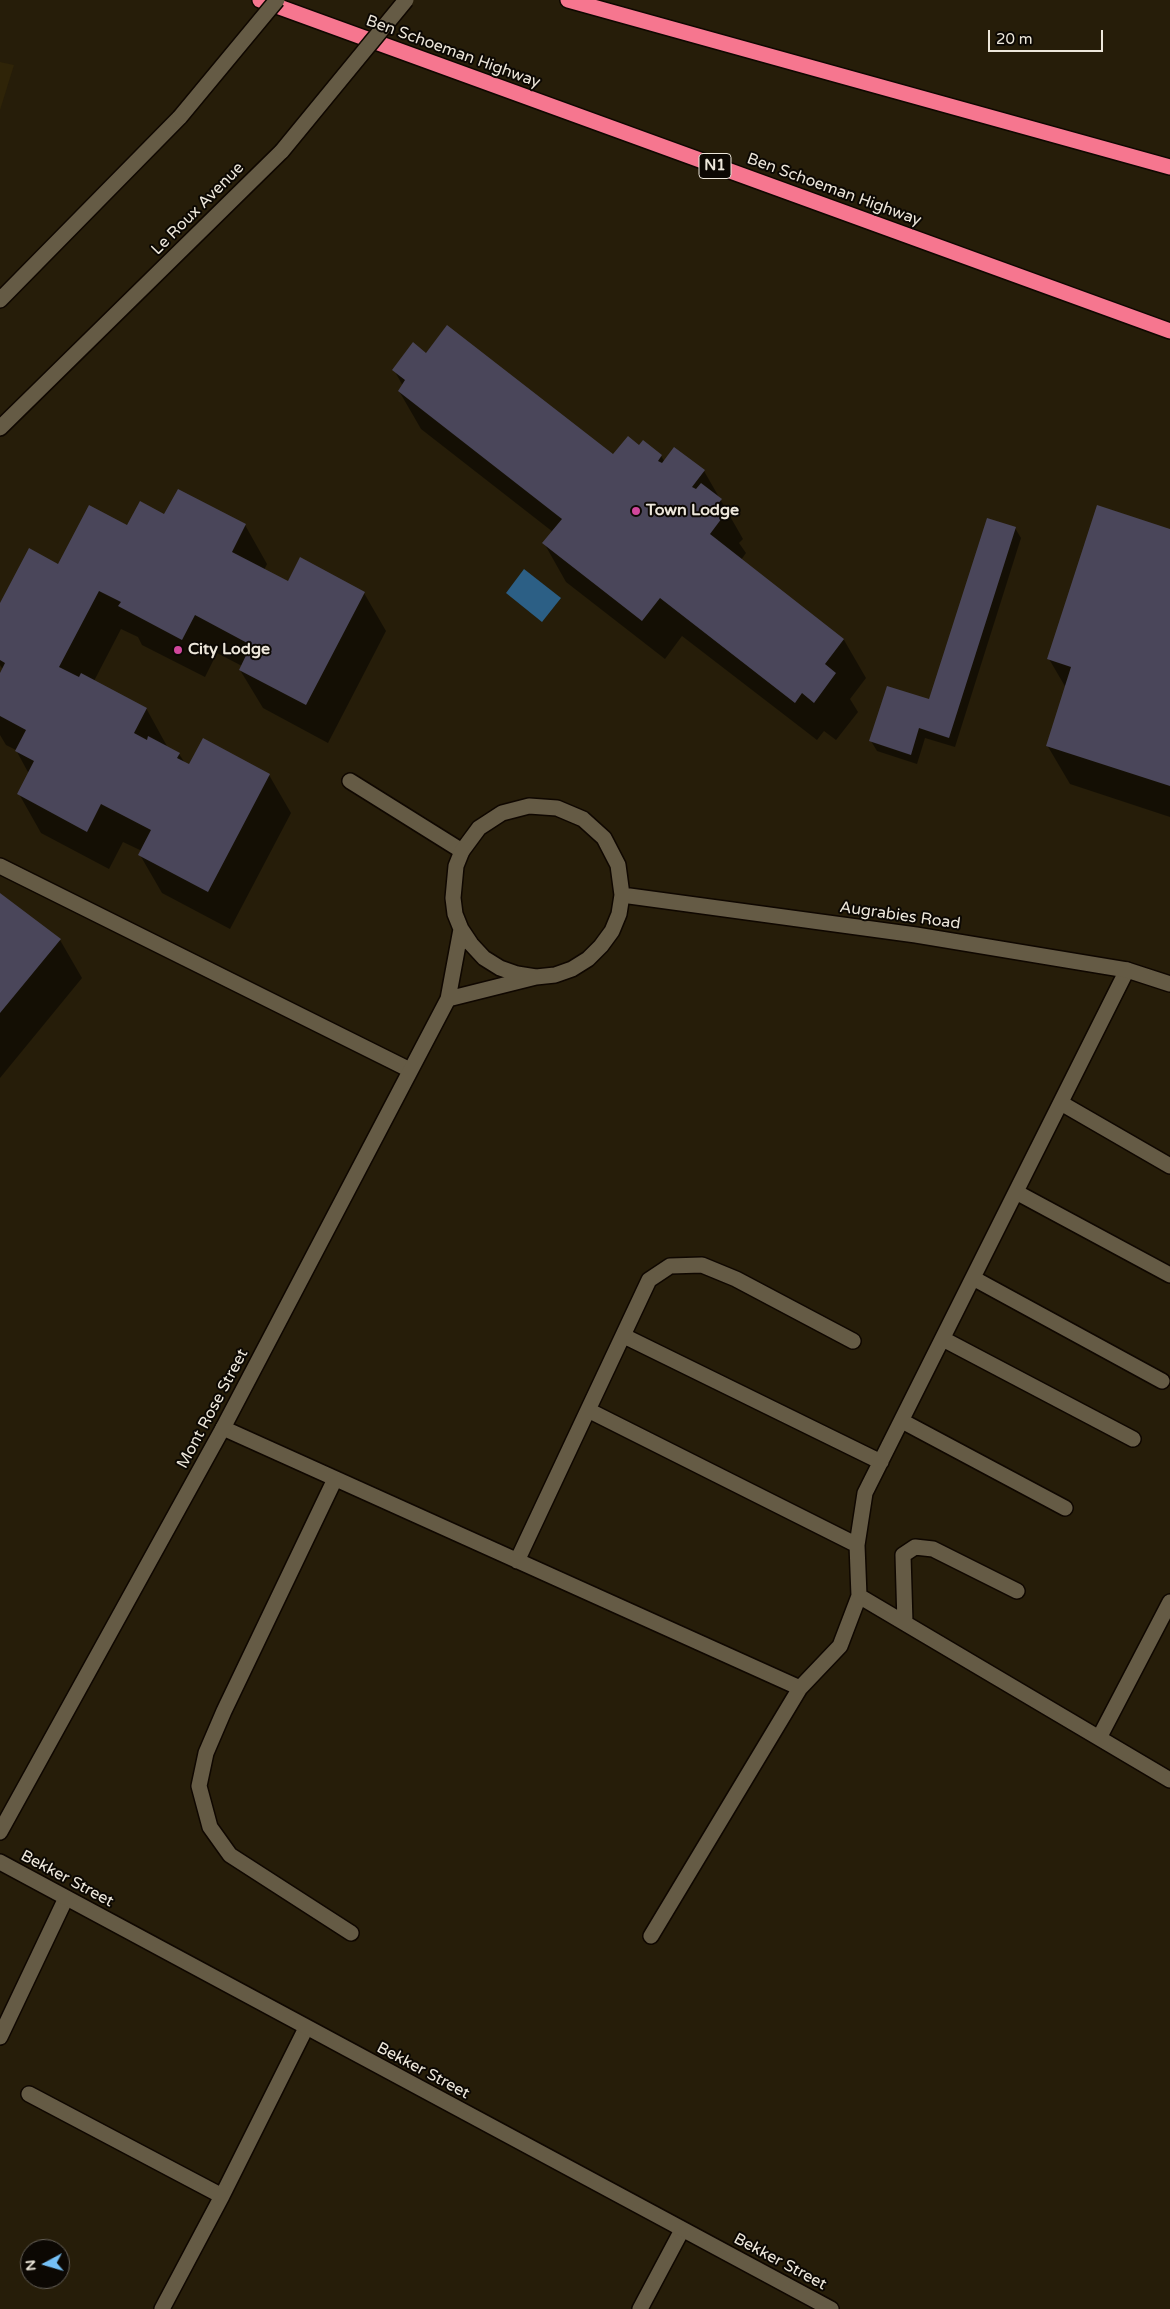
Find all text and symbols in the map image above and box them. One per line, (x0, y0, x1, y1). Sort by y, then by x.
street label: Ben Schoeman Highway (363, 11, 543, 93)
scale bar (990, 20, 1105, 52)
text: 20 m (996, 30, 1033, 48)
street label: Ben Schoeman Highway (744, 149, 924, 231)
road number: N1 (699, 154, 731, 178)
street label: Le Roux Avenue (148, 159, 248, 259)
place label: Town Lodge (646, 501, 739, 521)
marker: Town Lodge (630, 505, 642, 517)
place label: City Lodge (188, 640, 270, 660)
marker: City Lodge (172, 644, 184, 656)
street label: Augrabies Road (838, 898, 962, 934)
street label: Mont Rose Street (173, 1346, 253, 1472)
street label: Bekker Street (17, 1846, 117, 1912)
street label: Bekker Street (373, 2038, 473, 2104)
street label: Bekker Street (730, 2229, 830, 2295)
north arrow (20, 2239, 70, 2289)
text: N (22, 2259, 40, 2272)

